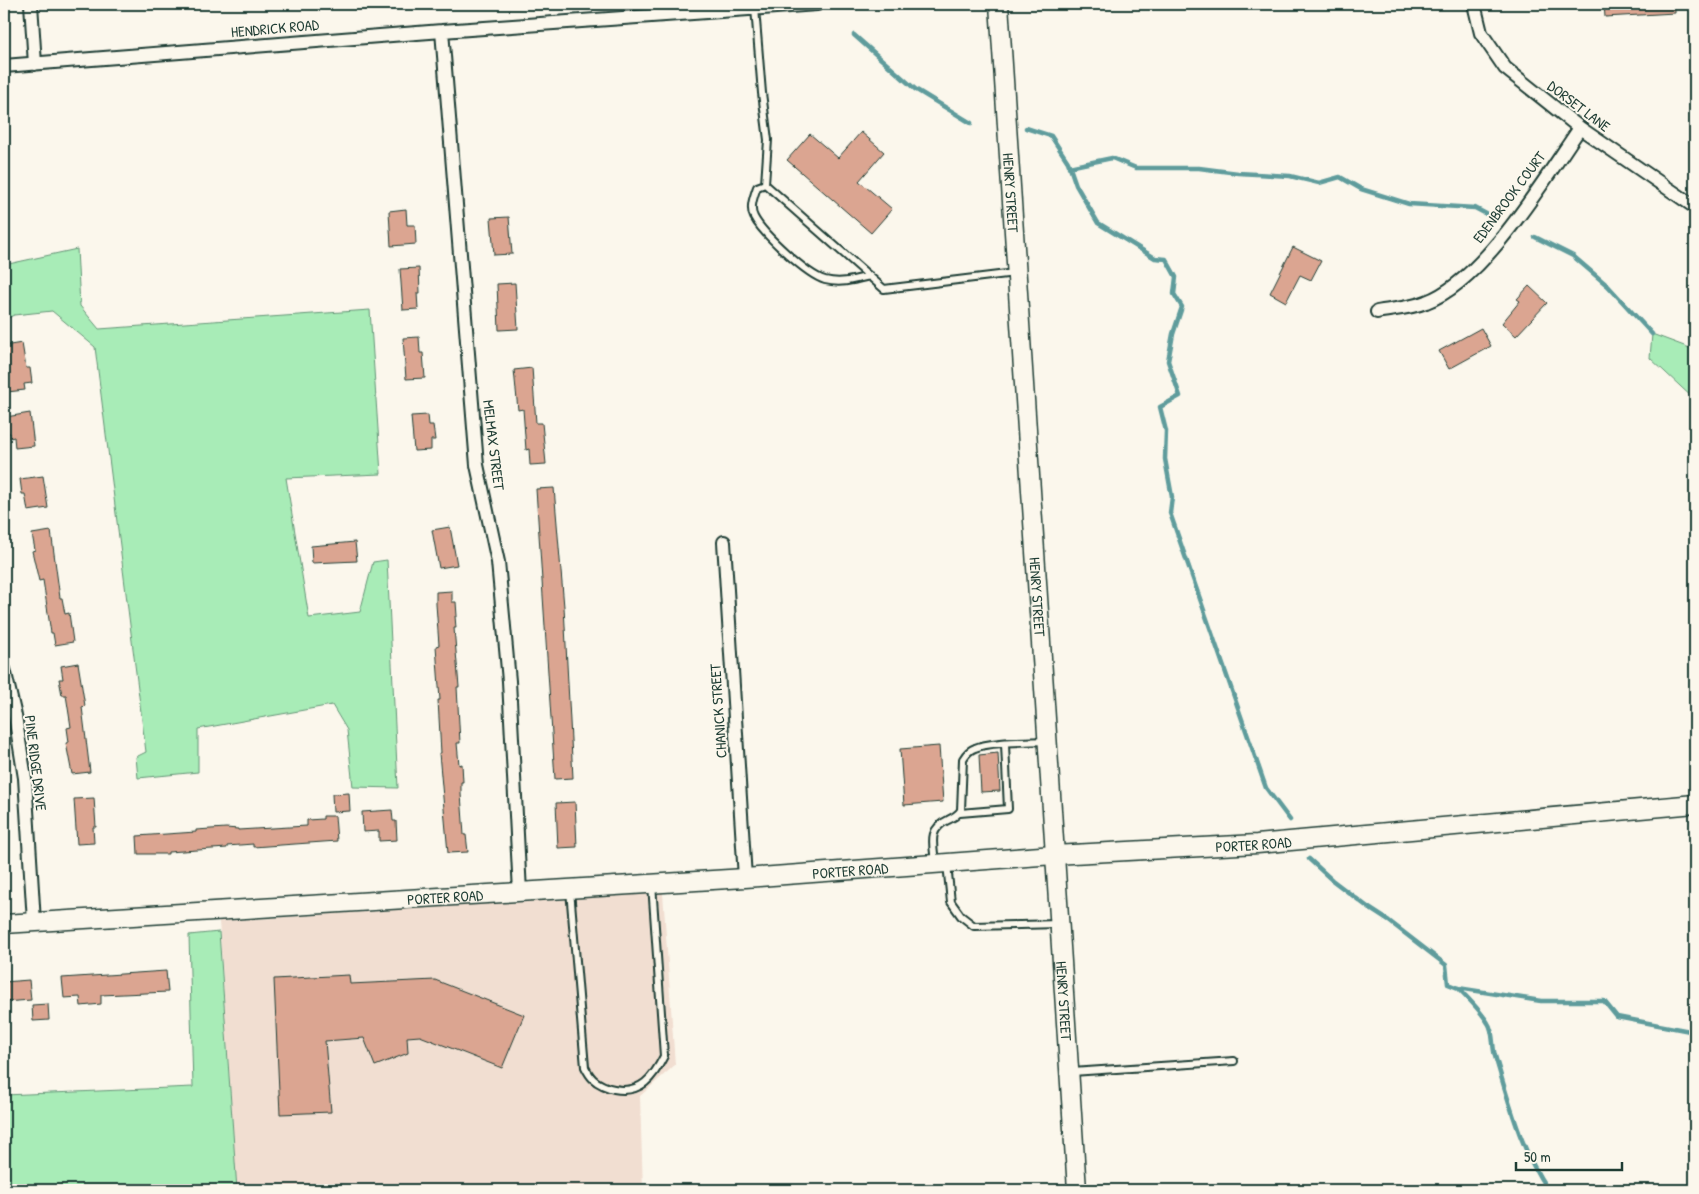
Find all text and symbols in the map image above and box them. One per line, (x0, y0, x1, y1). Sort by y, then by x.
street label: HENDRICK ROAD (230, 14, 321, 42)
street label: DORSET LANE (1543, 75, 1615, 137)
street label: EDENBROOK COURT (1468, 146, 1551, 247)
street label: HENRY STREET (998, 152, 1025, 234)
street label: MELMAX STREET (478, 399, 510, 492)
street label: HENRY STREET (1025, 556, 1051, 638)
street label: CHANICK STREET (704, 662, 732, 759)
street label: PINE RIDGE DRIVE (20, 714, 52, 812)
street label: PORTER ROAD (1215, 830, 1293, 857)
street label: PORTER ROAD (812, 857, 890, 883)
street label: PORTER ROAD (407, 884, 485, 909)
street label: HENRY STREET (1051, 960, 1078, 1042)
scale bar (1516, 1139, 1623, 1171)
text: 50 m (1524, 1146, 1551, 1167)

